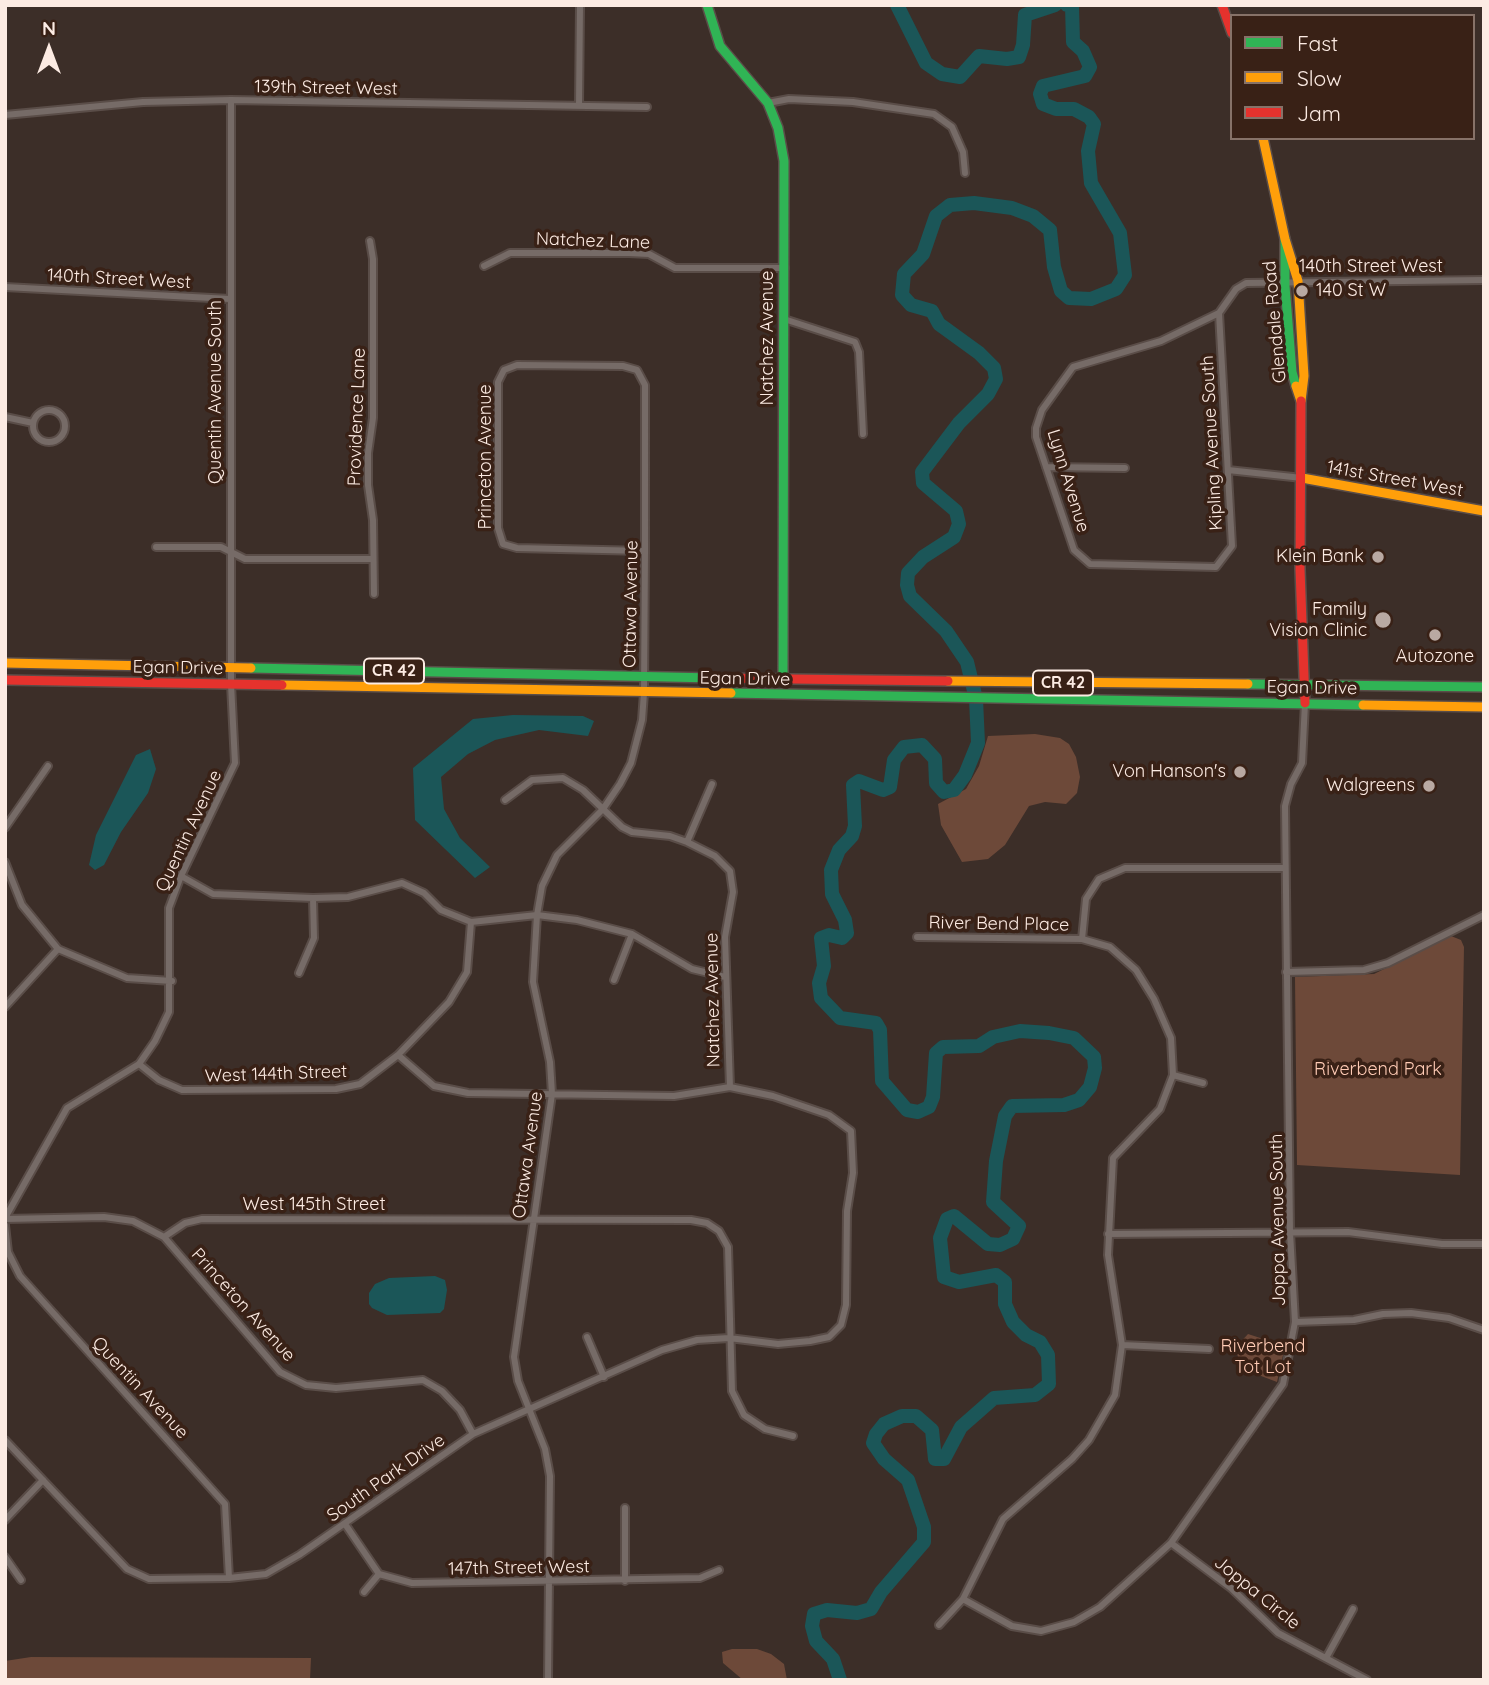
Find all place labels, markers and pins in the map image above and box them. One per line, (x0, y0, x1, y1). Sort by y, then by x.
place label: 140 St W (1316, 280, 1386, 302)
marker: 140 St W (1294, 283, 1310, 299)
place label: Klein Bank (1276, 546, 1364, 568)
marker: Klein Bank (1370, 549, 1386, 565)
place label: Family Vision Clinic (1269, 599, 1367, 642)
marker: Family Vision Clinic (1373, 610, 1393, 630)
marker: Autozone (1427, 627, 1443, 643)
place label: Autozone (1396, 646, 1474, 668)
place label: Von Hanson's (1112, 761, 1226, 783)
marker: Von Hanson's (1232, 764, 1248, 780)
place label: Walgreens (1326, 775, 1415, 797)
marker: Walgreens (1421, 778, 1437, 794)

